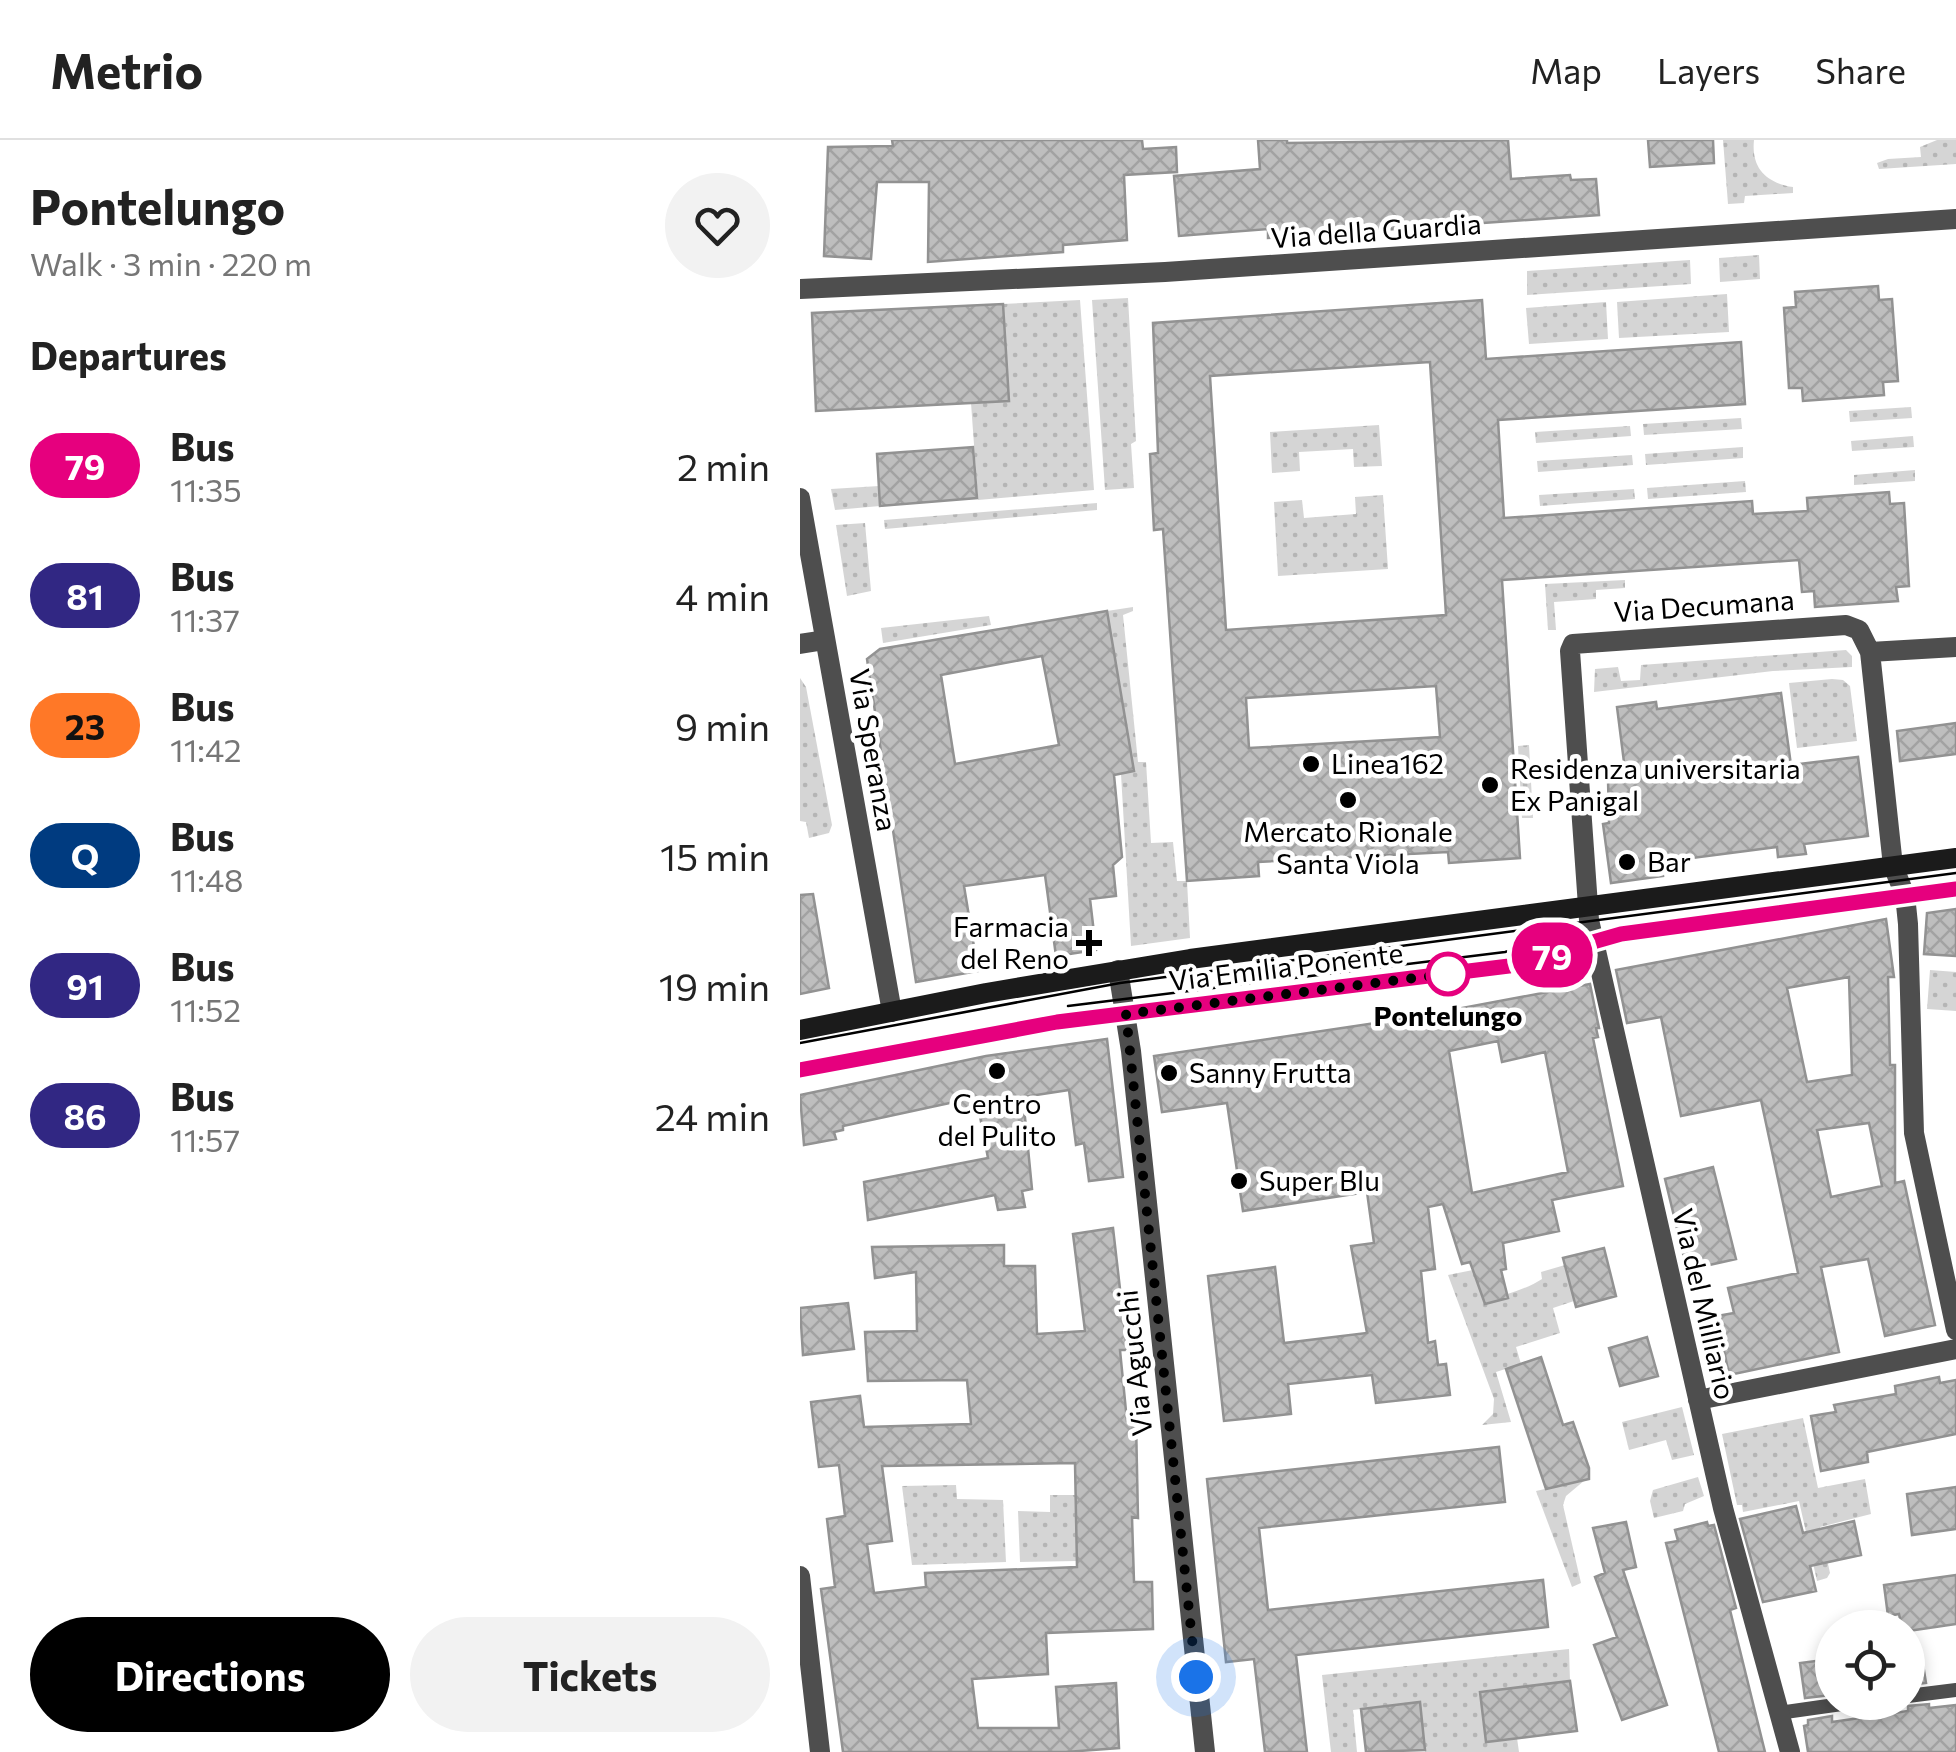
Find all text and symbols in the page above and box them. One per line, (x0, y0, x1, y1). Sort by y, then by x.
text: Metrio (50, 40, 203, 99)
text: Map (1530, 48, 1602, 91)
text: Layers (1657, 48, 1760, 91)
text: Share (1815, 48, 1906, 91)
button: heart (665, 173, 770, 278)
text: Pontelungo (30, 176, 285, 235)
street label: Via della Guardia (1269, 206, 1482, 254)
text: Walk · 3 min · 220 m (30, 243, 312, 283)
text: Departures (30, 331, 227, 378)
text: Bus (170, 422, 235, 469)
text: 2 min (677, 442, 770, 489)
text: 79 (65, 444, 105, 487)
text: 11:35 (170, 469, 242, 509)
text: Bus (170, 552, 235, 599)
text: 4 min (675, 572, 770, 619)
text: 81 (66, 574, 104, 617)
street label: Via Decumana (1612, 582, 1795, 628)
text: 11:37 (170, 599, 240, 639)
street label: Via Speranza (843, 666, 905, 834)
text: Bus (170, 682, 235, 729)
text: 9 min (675, 702, 770, 749)
text: 23 (65, 704, 105, 747)
text: 11:42 (170, 729, 241, 769)
place label: Linea162 (1331, 746, 1444, 780)
place label: Residenza universitaria Ex Panigal (1510, 751, 1801, 817)
marker: Linea162 (1300, 753, 1322, 775)
marker: Residenza universitaria Ex Panigal (1479, 774, 1501, 796)
marker: Mercato Rionale Santa Viola (1337, 789, 1359, 811)
text: Bus (170, 812, 235, 859)
place label: Mercato Rionale Santa Viola (1243, 814, 1453, 880)
text: 15 min (660, 832, 770, 879)
text: Q (71, 834, 99, 877)
place label: Bar (1647, 844, 1691, 878)
marker: Bar (1616, 851, 1638, 873)
text: 11:48 (170, 859, 244, 899)
place label: Farmacia del Reno (953, 909, 1069, 975)
line badge: 79 (1507, 922, 1597, 988)
marker: Farmacia del Reno (1078, 932, 1100, 954)
text: 79 (1532, 934, 1572, 977)
street label: Via Emilia Ponente (1167, 935, 1405, 997)
text: Bus (170, 942, 235, 989)
marker: Pontelungo (1427, 953, 1469, 995)
text: 19 min (659, 962, 770, 1009)
text: 91 (66, 964, 104, 1007)
text: 11:52 (170, 989, 241, 1029)
place label: Pontelungo (1374, 998, 1522, 1032)
place label: Sanny Frutta (1189, 1055, 1352, 1089)
marker: Centro del Pulito (986, 1060, 1008, 1082)
marker: Sanny Frutta (1158, 1062, 1180, 1084)
text: Bus (170, 1072, 235, 1119)
place label: Centro del Pulito (938, 1086, 1056, 1152)
text: 24 min (655, 1092, 770, 1139)
text: 86 (63, 1094, 107, 1137)
text: 11:57 (170, 1119, 240, 1159)
place label: Super Blu (1259, 1163, 1380, 1197)
marker: Super Blu (1228, 1170, 1250, 1192)
street label: Via del Milliario (1666, 1205, 1743, 1403)
street label: Via Agucchi (1109, 1288, 1159, 1438)
map controls (1815, 1610, 1925, 1720)
button: locate (1815, 1610, 1925, 1720)
button: Directions (30, 1617, 390, 1732)
button: Tickets (410, 1617, 770, 1732)
your location (1171, 1652, 1221, 1702)

